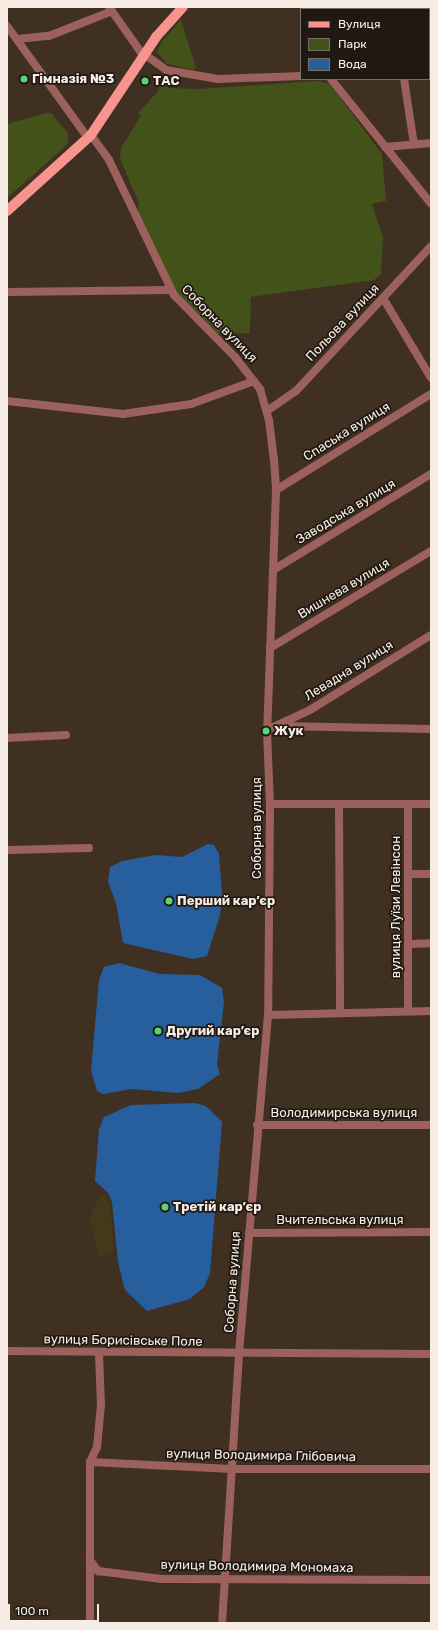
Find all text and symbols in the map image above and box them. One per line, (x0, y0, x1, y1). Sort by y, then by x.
legend (300, 8, 430, 80)
text: Вулиця (338, 17, 380, 31)
text: Парк (338, 37, 367, 51)
text: Вода (338, 57, 367, 71)
place label: Гімназія №3 (32, 71, 114, 87)
place label: ТАС (153, 73, 180, 89)
marker: Гімназія №3 (19, 74, 29, 84)
marker: ТАС (140, 76, 150, 86)
street label: Польова вулиця (303, 281, 383, 365)
street label: Соборна вулиця (178, 282, 260, 366)
street label: Спаська вулиця (301, 399, 393, 465)
street label: Заводська вулиця (293, 476, 399, 548)
street label: Вишнева вулиця (295, 555, 393, 623)
street label: Левадна вулиця (302, 637, 396, 705)
place label: Жук (274, 723, 303, 739)
marker: Жук (261, 726, 271, 736)
street label: Соборна вулиця (249, 777, 265, 879)
street label: вулиця Луїзи Левінсон (388, 836, 404, 978)
place label: Перший кар’єр (177, 893, 275, 909)
marker: Перший кар’єр (164, 896, 174, 906)
place label: Другий кар’єр (166, 1023, 260, 1039)
marker: Другий кар’єр (153, 1026, 163, 1036)
street label: Володимирська вулиця (271, 1105, 417, 1121)
place label: Третій кар’єр (173, 1199, 261, 1215)
marker: Третій кар’єр (160, 1202, 170, 1212)
street label: Вчительська вулиця (276, 1212, 404, 1228)
street label: Соборна вулиця (222, 1231, 244, 1333)
street label: вулиця Борисівське Поле (43, 1332, 203, 1350)
street label: вулиця Володимира Глібовича (166, 1447, 356, 1465)
street label: вулиця Володимира Мономаха (160, 1558, 354, 1576)
scale bar (10, 1596, 101, 1622)
text: 100 m (15, 1604, 49, 1618)

